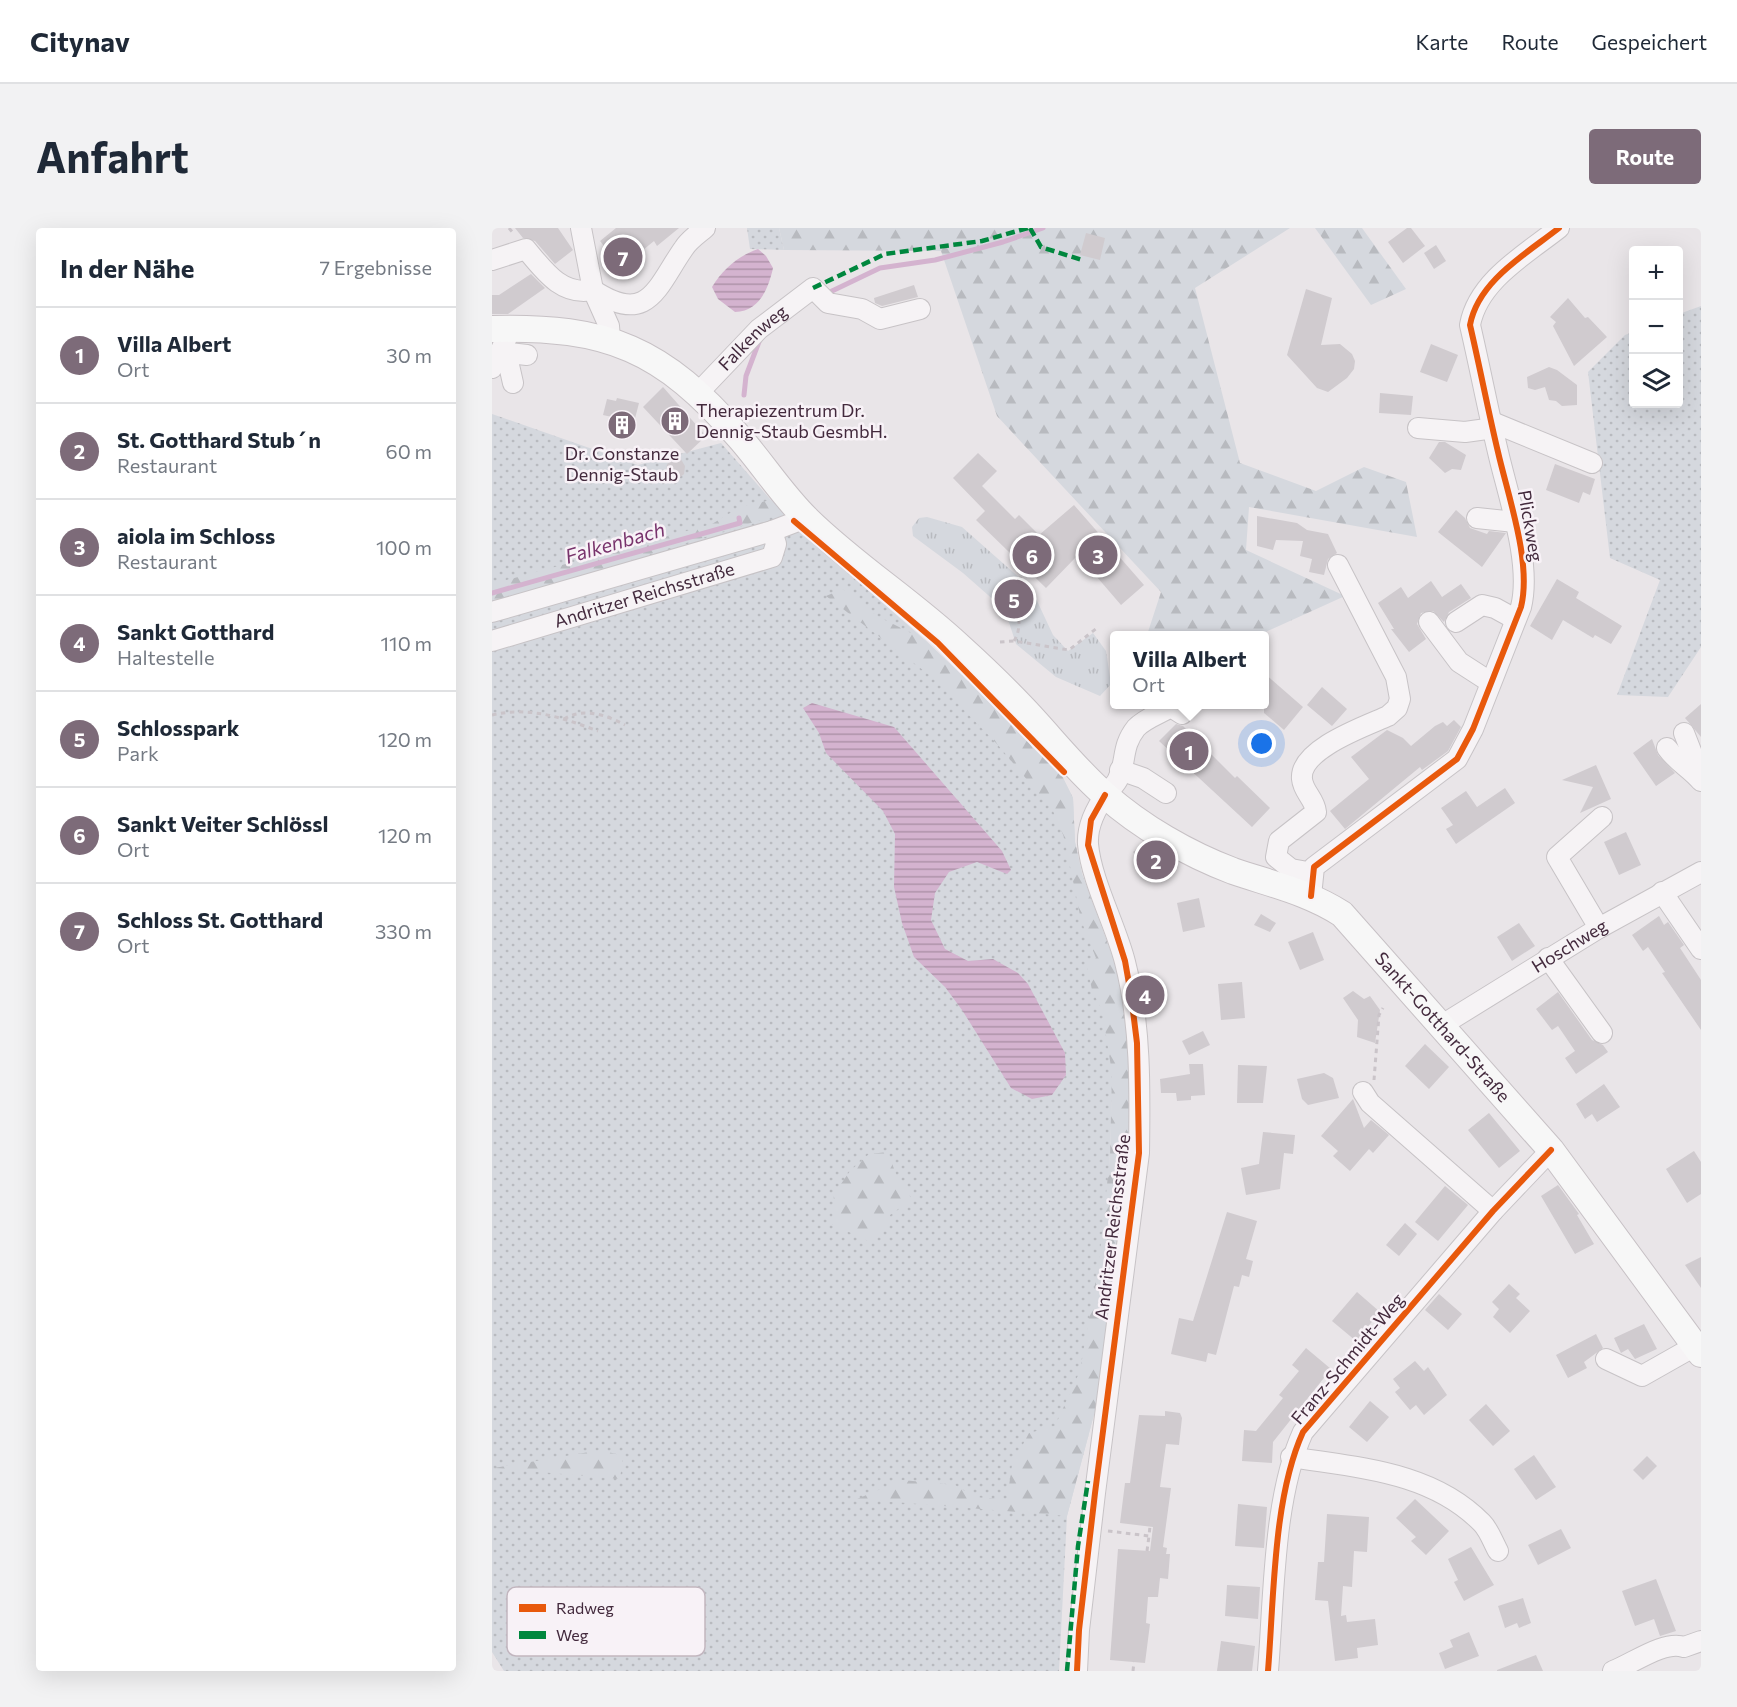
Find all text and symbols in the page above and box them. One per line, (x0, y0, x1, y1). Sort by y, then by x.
text: Citynav (30, 24, 130, 58)
text: Karte (1415, 29, 1468, 54)
text: Route (1501, 29, 1559, 54)
text: Gespeichert (1592, 29, 1707, 54)
button: Route (1589, 129, 1701, 184)
text: Anfahrt (36, 130, 189, 182)
pin: 7 (604, 234, 642, 279)
map controls (1629, 246, 1683, 408)
button: + (1629, 246, 1683, 300)
text: In der Nähe (60, 252, 195, 283)
text: 7 Ergebnisse (319, 255, 432, 279)
street label: Falkenweg (713, 300, 791, 375)
button: − (1629, 300, 1683, 354)
text: Villa Albert (117, 330, 231, 357)
text: 1 (75, 343, 84, 367)
text: 30 m (386, 343, 432, 367)
button: layers (1629, 354, 1683, 408)
text: Ort (117, 357, 150, 381)
place label: Therapiezentrum Dr. Dennig-Staub GesmbH. (696, 399, 887, 442)
building icon: Therapiezentrum Dr. Dennig-Staub GesmbH. (659, 405, 691, 437)
building icon: Dr. Constanze Dennig-Staub (606, 409, 638, 441)
text: St. Gotthard Stub´n (117, 426, 321, 453)
text: 2 (74, 439, 85, 463)
text: 60 m (386, 439, 432, 463)
place label: Dr. Constanze Dennig-Staub (565, 442, 679, 485)
text: Restaurant (117, 453, 217, 477)
street label: Plickweg (1514, 488, 1548, 564)
water label: Falkenbach (562, 516, 667, 568)
text: aiola im Schloss (117, 522, 275, 549)
pin: 6 (1012, 532, 1052, 578)
pin: 3 (1078, 532, 1118, 578)
text: 3 (74, 535, 85, 559)
text: 100 m (376, 535, 432, 559)
text: Restaurant (117, 549, 217, 573)
street label: Andritzer Reichsstraße (551, 557, 737, 632)
pin: 5 (994, 576, 1034, 622)
text: Sankt Gotthard (117, 618, 274, 645)
text: 4 (73, 631, 86, 655)
text: 110 m (381, 631, 432, 655)
popup (1110, 631, 1269, 709)
text: Haltestelle (117, 645, 215, 669)
text: Villa Albert (1132, 645, 1247, 672)
text: Ort (1132, 672, 1165, 696)
text: Schlosspark (117, 714, 239, 741)
text: 5 (74, 727, 85, 751)
text: 120 m (378, 727, 432, 751)
pin: 1 (1170, 728, 1208, 774)
your location (1247, 729, 1276, 758)
text: Park (117, 741, 159, 765)
text: Sankt Veiter Schlössl (117, 810, 328, 837)
text: 6 (73, 823, 86, 847)
text: 120 m (378, 823, 432, 847)
text: Ort (117, 837, 150, 861)
pin: 2 (1136, 838, 1176, 882)
text: Schloss St. Gotthard (117, 906, 323, 933)
street label: Hoschweg (1527, 914, 1611, 977)
text: 7 (74, 919, 85, 943)
text: 330 m (375, 919, 432, 943)
text: Ort (117, 933, 150, 957)
street label: Sankt-Gotthard-Straße (1371, 947, 1515, 1106)
pin: 4 (1126, 972, 1164, 1017)
street label: Andritzer Reichsstraße (1090, 1133, 1134, 1321)
street label: Franz-Schmidt-Weg (1286, 1288, 1409, 1428)
legend (507, 1587, 705, 1656)
text: Radweg (556, 1598, 614, 1617)
text: Weg (556, 1625, 589, 1644)

